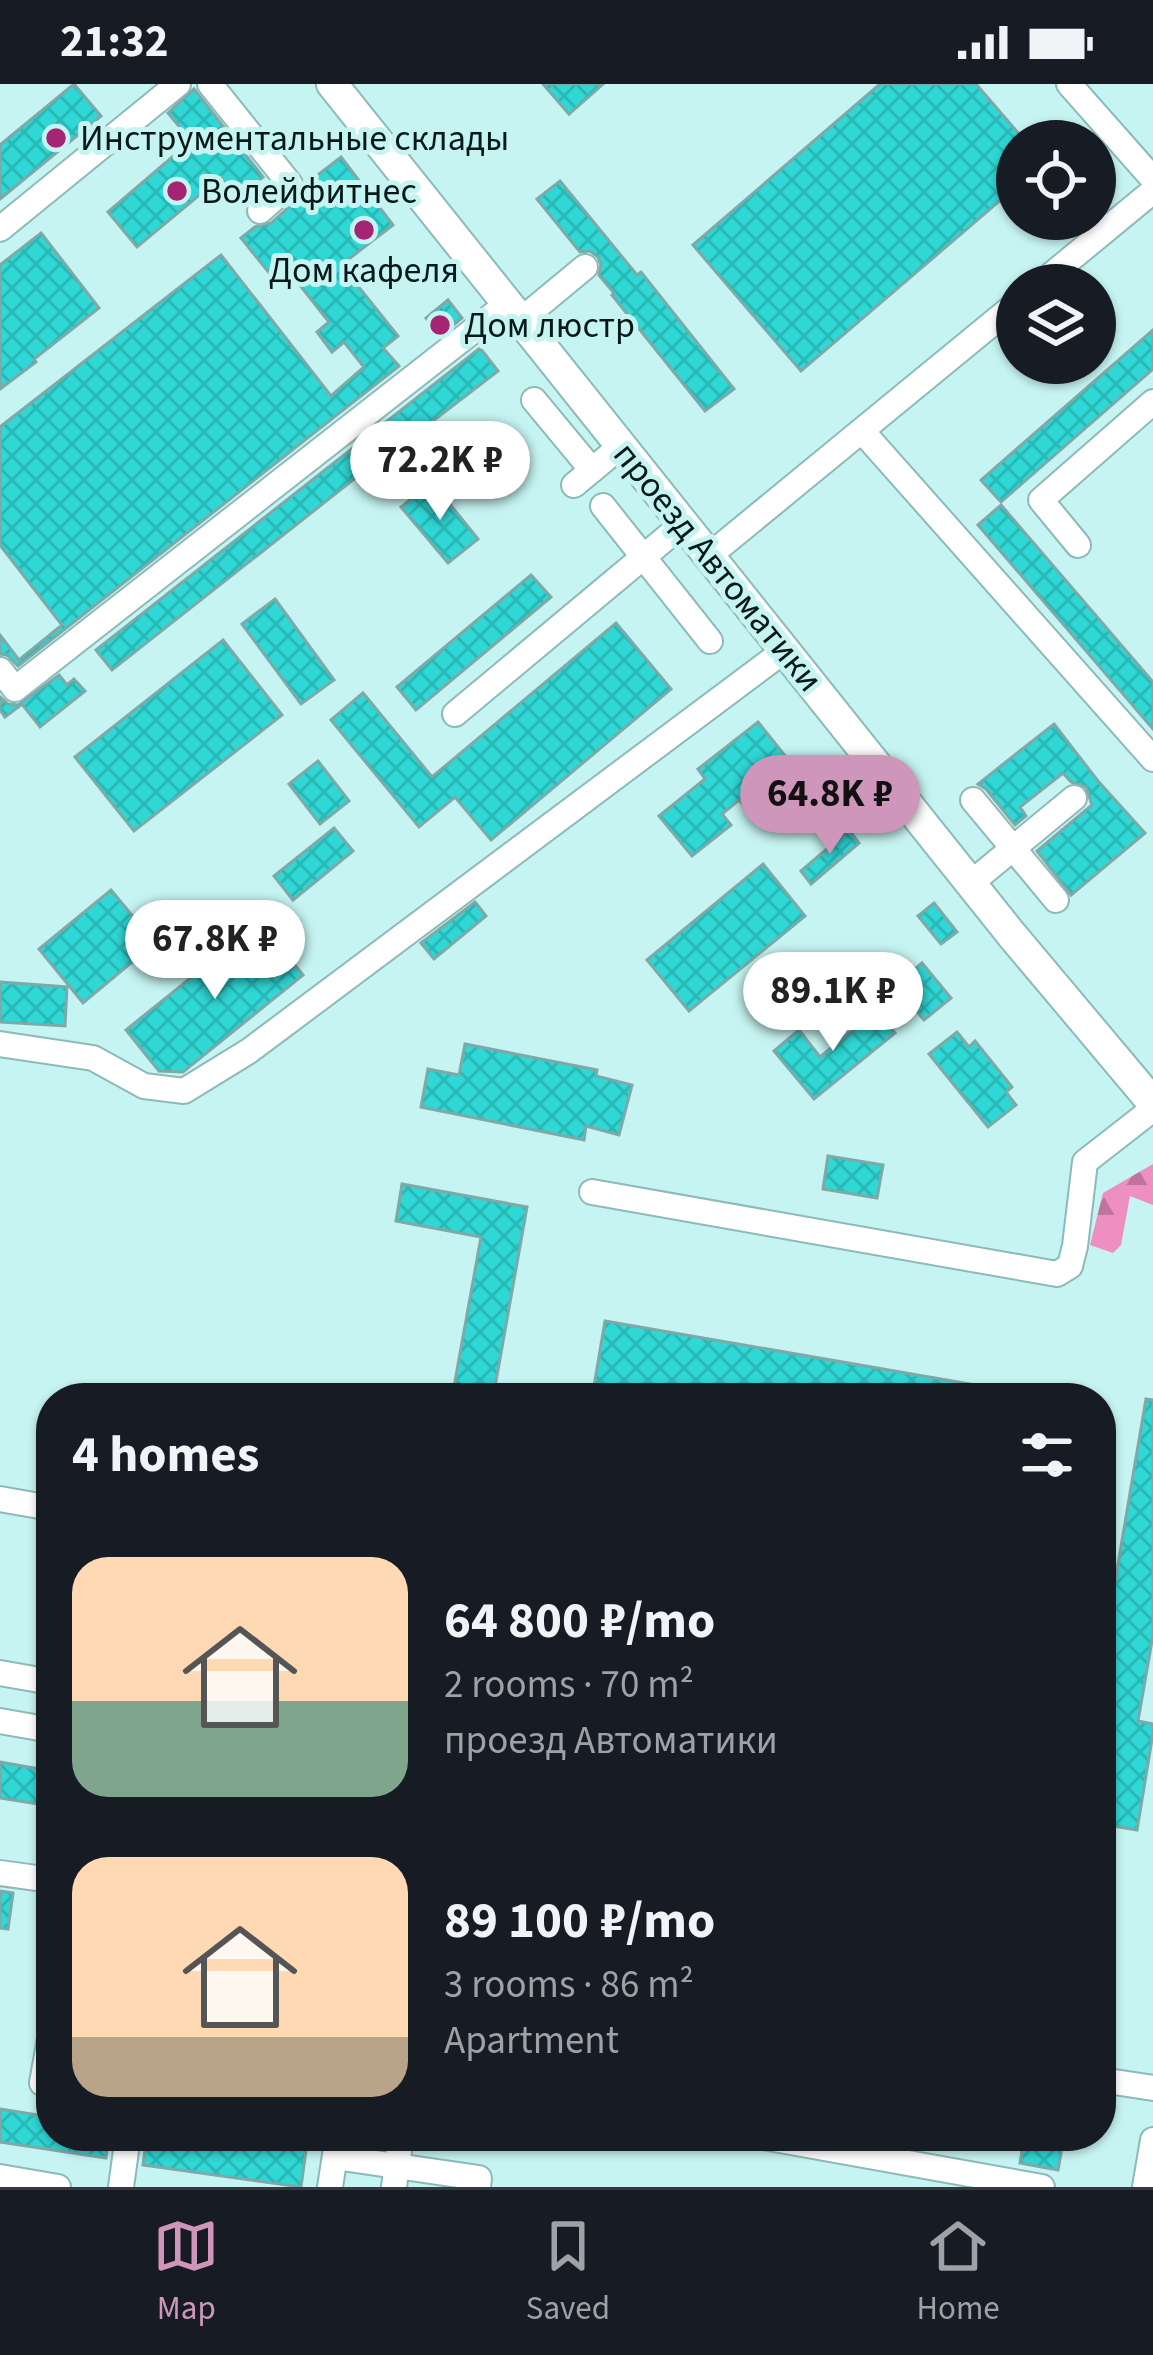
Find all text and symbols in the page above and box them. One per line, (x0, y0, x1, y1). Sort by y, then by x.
text: 21:32 (60, 10, 169, 74)
place label: Инструментальные склады (80, 113, 509, 164)
map controls (996, 120, 1116, 384)
button: locate (996, 120, 1116, 240)
marker: Инструментальные склады (43, 125, 69, 151)
place label: Волейфитнес (201, 166, 417, 217)
marker: Волейфитнес (164, 178, 190, 204)
marker: Дом кафеля (351, 217, 377, 243)
place label: Дом кафеля (269, 245, 459, 296)
button: layers (996, 264, 1116, 384)
place label: Дом люстр (464, 300, 635, 351)
marker: Дом люстр (427, 312, 453, 338)
pin: 72.2K ₽ (329, 421, 551, 523)
street label: проезд Автоматики (601, 431, 835, 703)
text: 72.2K ₽ (377, 432, 503, 488)
pin: 64.8K ₽ (719, 755, 941, 857)
text: 64.8K ₽ (767, 766, 893, 822)
pin: 67.8K ₽ (104, 900, 326, 1002)
text: 67.8K ₽ (152, 911, 278, 967)
pin: 89.1K ₽ (722, 952, 944, 1054)
text: 89.1K ₽ (770, 963, 896, 1019)
text: 4 homes (72, 1419, 259, 1491)
icon: filters (1014, 1422, 1080, 1488)
text: 64 800 ₽/mo (444, 1585, 715, 1657)
icon: home (168, 1605, 312, 1749)
text: 2 rooms · 70 m² (444, 1657, 694, 1713)
text: проезд Автоматики (444, 1713, 778, 1769)
text: 89 100 ₽/mo (444, 1885, 715, 1957)
icon: home (168, 1905, 312, 2049)
text: 3 rooms · 86 m² (444, 1957, 694, 2013)
text: Apartment (444, 2013, 619, 2069)
tab: Map (153, 2213, 219, 2332)
tab: Saved (526, 2213, 610, 2332)
tab: Home (917, 2213, 1000, 2332)

